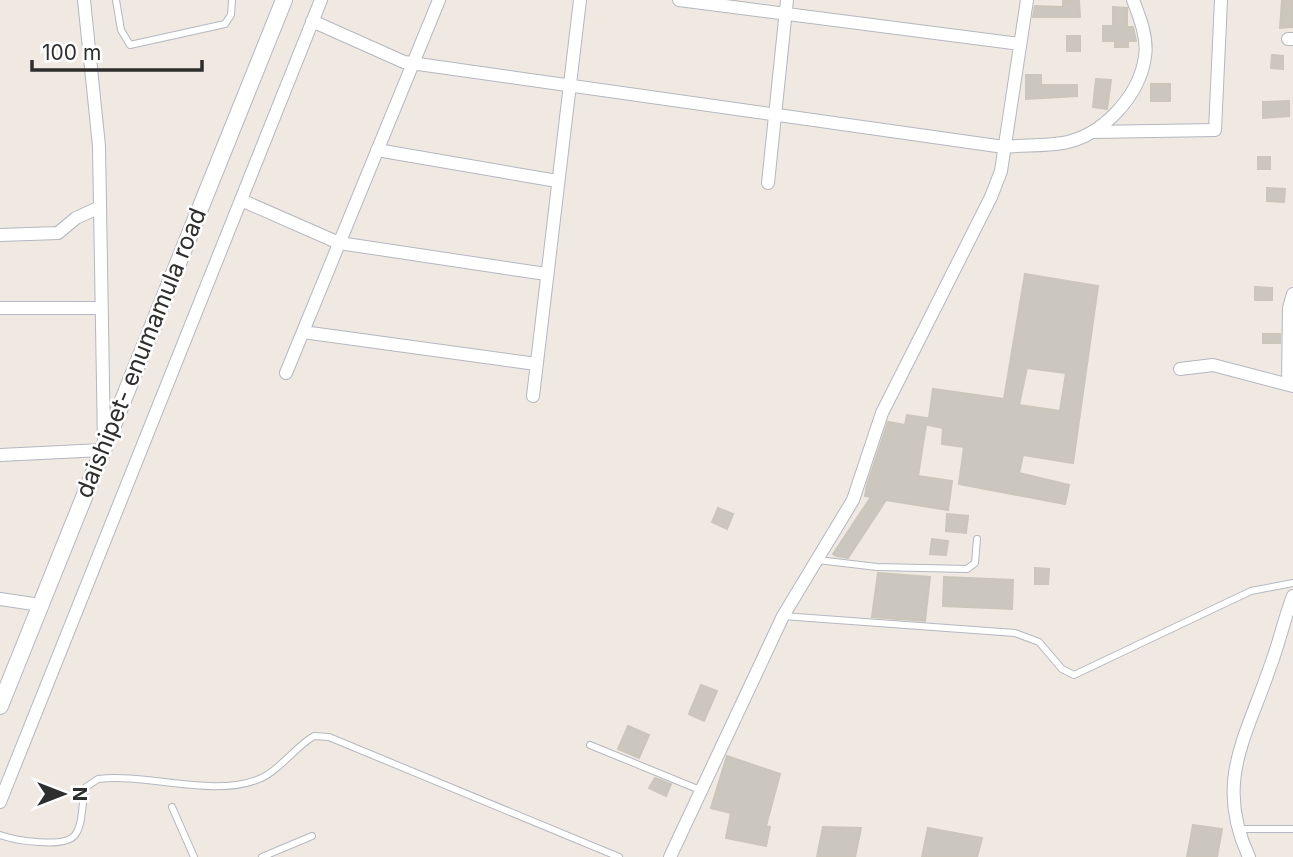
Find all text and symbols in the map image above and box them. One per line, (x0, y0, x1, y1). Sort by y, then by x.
scale bar (32, 28, 201, 72)
text: 100 m (42, 40, 101, 65)
street label: daishipet- enumamula road (69, 204, 212, 502)
north arrow (28, 759, 98, 829)
text: N (68, 787, 91, 801)

